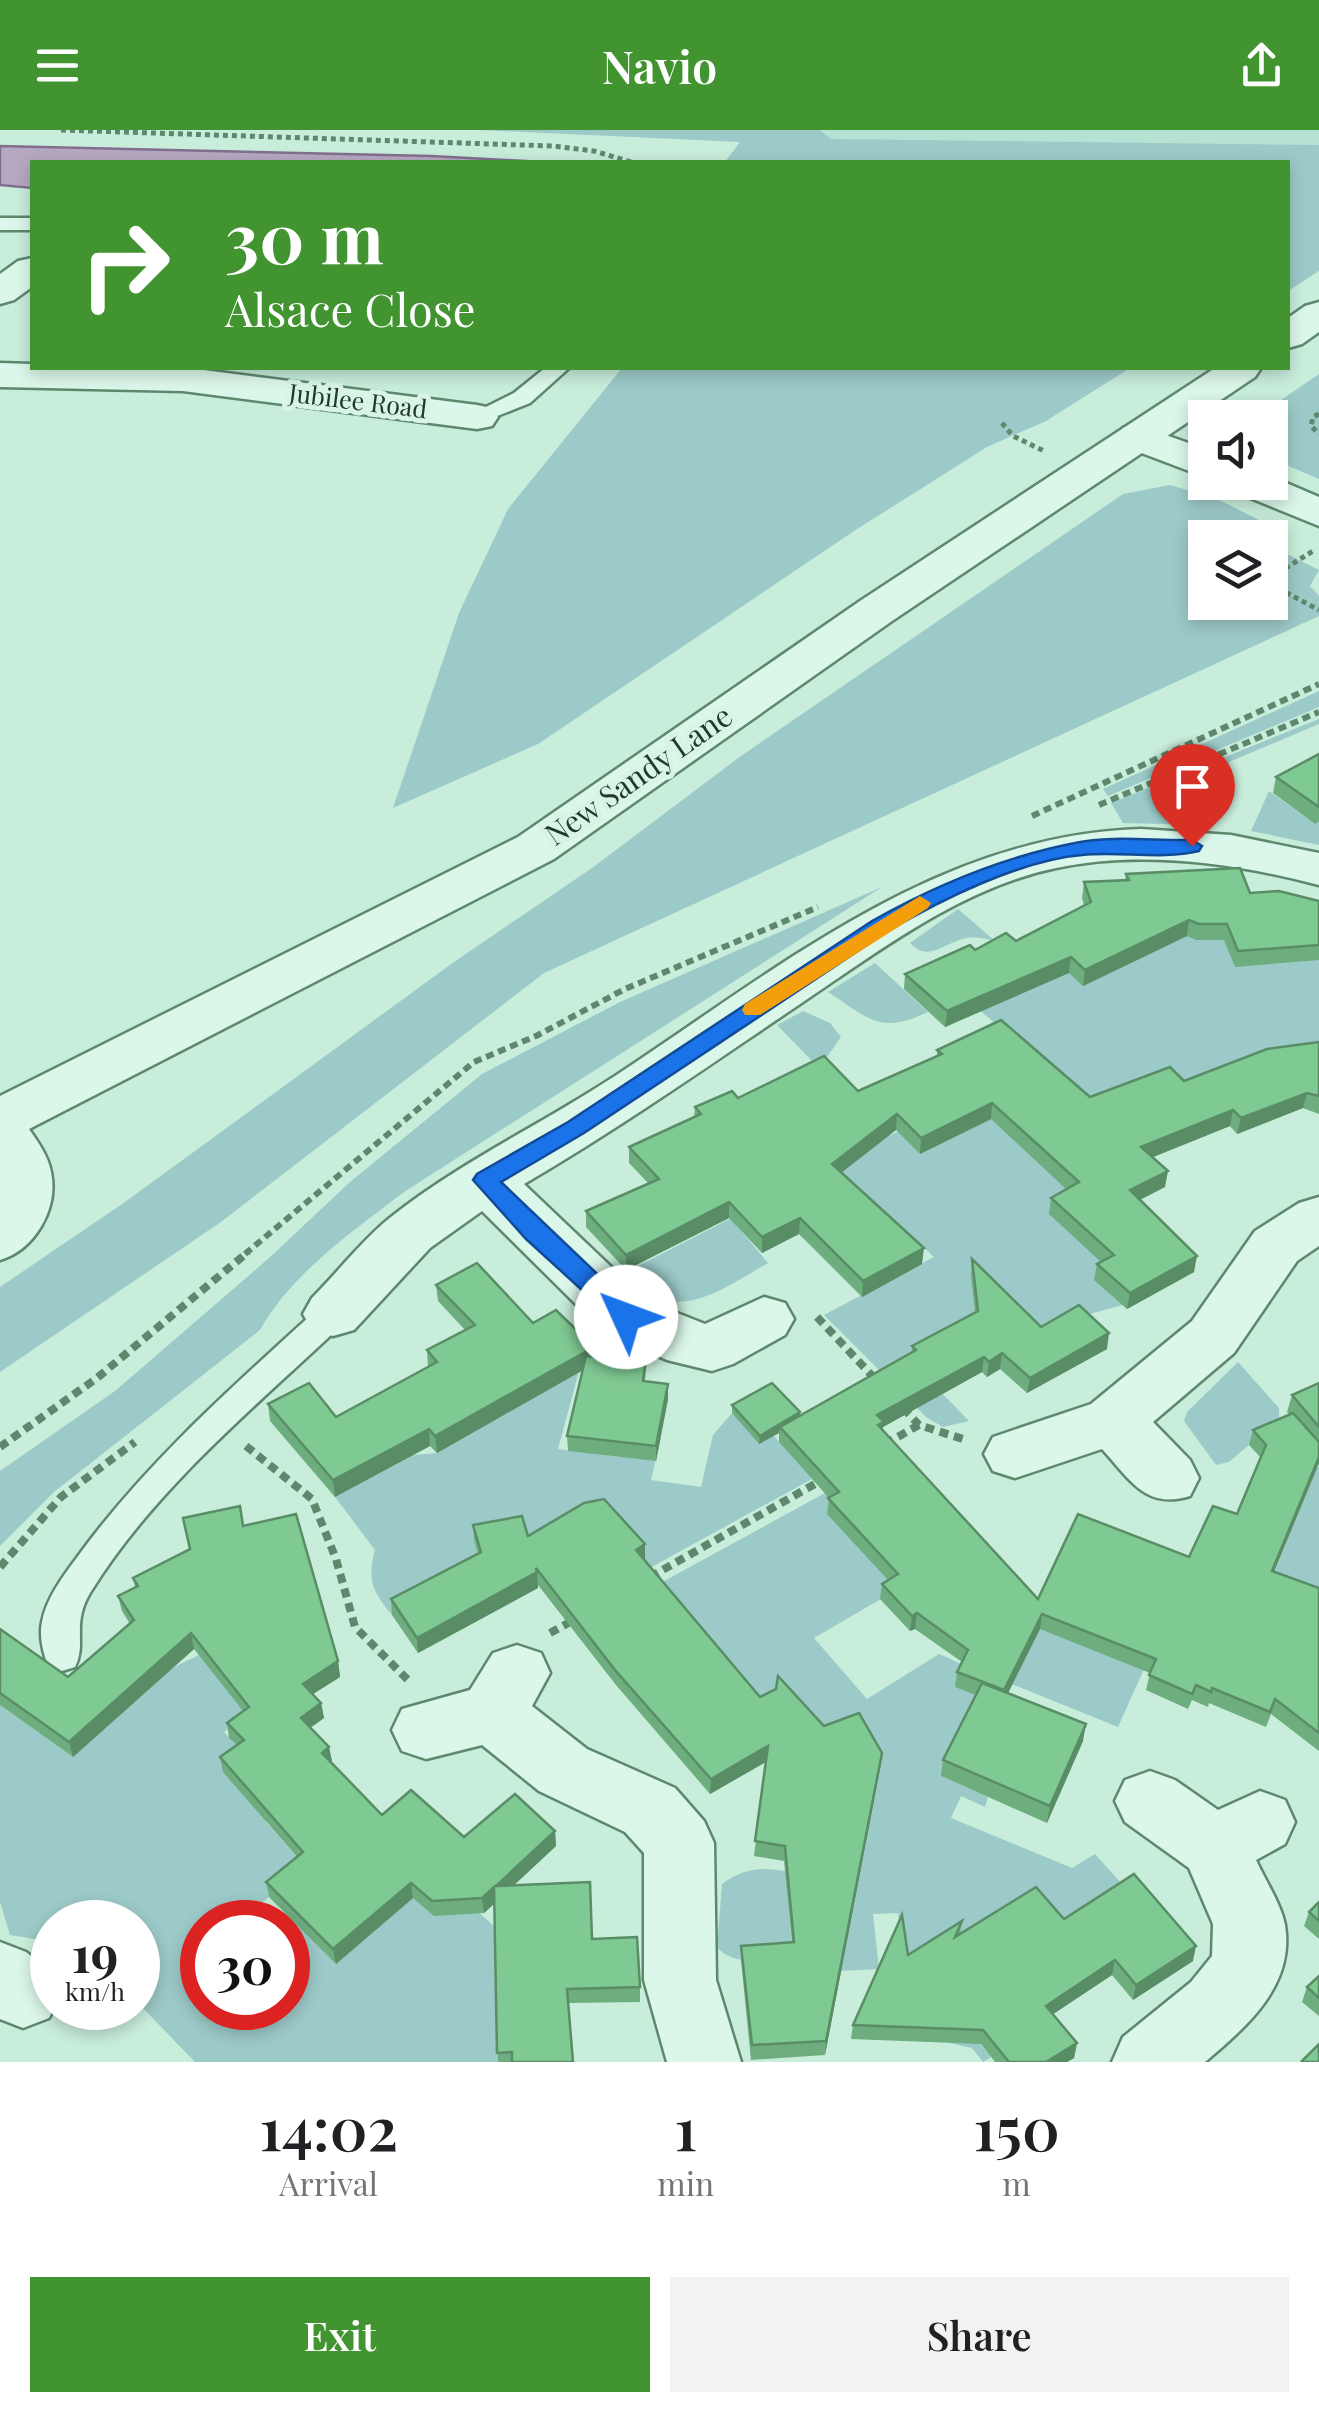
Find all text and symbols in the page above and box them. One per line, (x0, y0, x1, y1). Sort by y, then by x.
text: Navio (602, 35, 717, 95)
icon: menu (30, 38, 85, 93)
icon: share (1234, 38, 1289, 93)
text: 30 m (225, 188, 384, 282)
icon: right (60, 200, 190, 330)
text: Alsace Close (225, 278, 476, 338)
street label: Jubilee Road (286, 375, 429, 424)
map controls (1188, 400, 1288, 620)
button: sound (1188, 400, 1288, 500)
button: layers (1188, 520, 1288, 620)
street label: New Sandy Lane (536, 695, 739, 854)
pin (1150, 744, 1235, 847)
icon: arrive (1165, 759, 1220, 814)
position arrow (574, 1265, 678, 1369)
speed limit sign: 30 (180, 1900, 310, 2030)
text: 19 (72, 1919, 118, 1986)
text: km/h (65, 1974, 125, 2007)
text: 14:02 (259, 2086, 398, 2166)
text: 1 (674, 2086, 697, 2166)
text: 150 (973, 2086, 1060, 2166)
text: Arrival (279, 2161, 378, 2204)
text: min (657, 2161, 714, 2204)
text: m (1002, 2161, 1031, 2204)
button: Exit (30, 2277, 650, 2392)
button: Share (670, 2277, 1289, 2392)

